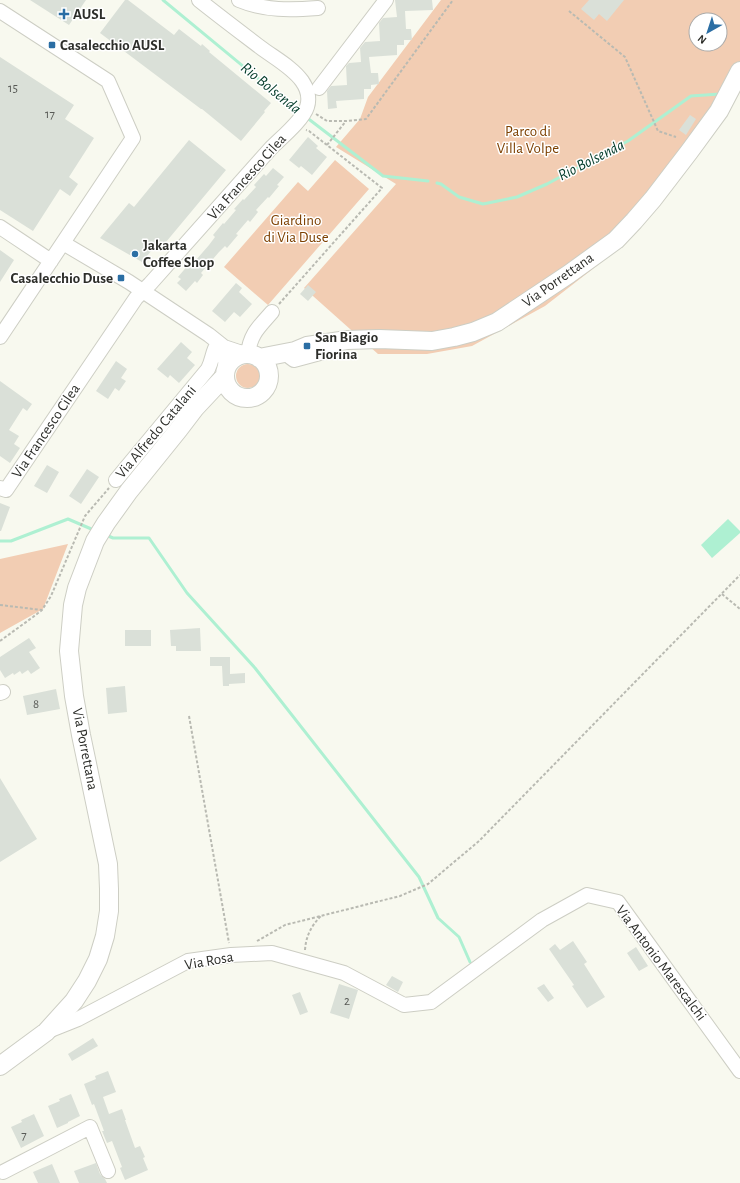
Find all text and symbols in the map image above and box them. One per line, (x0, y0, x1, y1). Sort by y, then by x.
place label: AUSL (73, 7, 106, 22)
marker: AUSL (58, 8, 70, 20)
north arrow (688, 12, 728, 52)
text: N (696, 33, 708, 46)
place label: Casalecchio AUSL (60, 38, 165, 53)
marker: Casalecchio AUSL (47, 40, 57, 50)
water label: Rio Bolsenda (238, 59, 304, 117)
house number: 15 (8, 82, 18, 95)
house number: 17 (45, 108, 56, 121)
park label: Parco di Villa Volpe (497, 124, 559, 156)
street label: Via Francesco Cilea (205, 131, 289, 223)
water label: Rio Bolsenda (555, 136, 627, 184)
park label: Giardino di Via Duse (263, 213, 329, 245)
place label: Jakarta Coffee Shop (143, 238, 214, 270)
marker: Jakarta Coffee Shop (130, 249, 140, 259)
street label: Via Porrettana (519, 250, 597, 310)
place label: Casalecchio Duse (10, 271, 113, 286)
marker: Casalecchio Duse (116, 273, 126, 283)
place label: San Biagio Fiorina (315, 330, 378, 362)
marker: San Biagio Fiorina (302, 341, 312, 351)
street label: Via Francesco Cilea (9, 381, 83, 481)
street label: Via Alfredo Catalani (113, 383, 199, 481)
house number: 8 (33, 698, 39, 711)
street label: Via Porrettana (70, 707, 100, 791)
street label: Via Antonio Marescalchi (613, 903, 709, 1023)
street label: Via Rosa (184, 949, 235, 973)
house number: 2 (344, 995, 350, 1008)
house number: 7 (21, 1129, 27, 1142)

